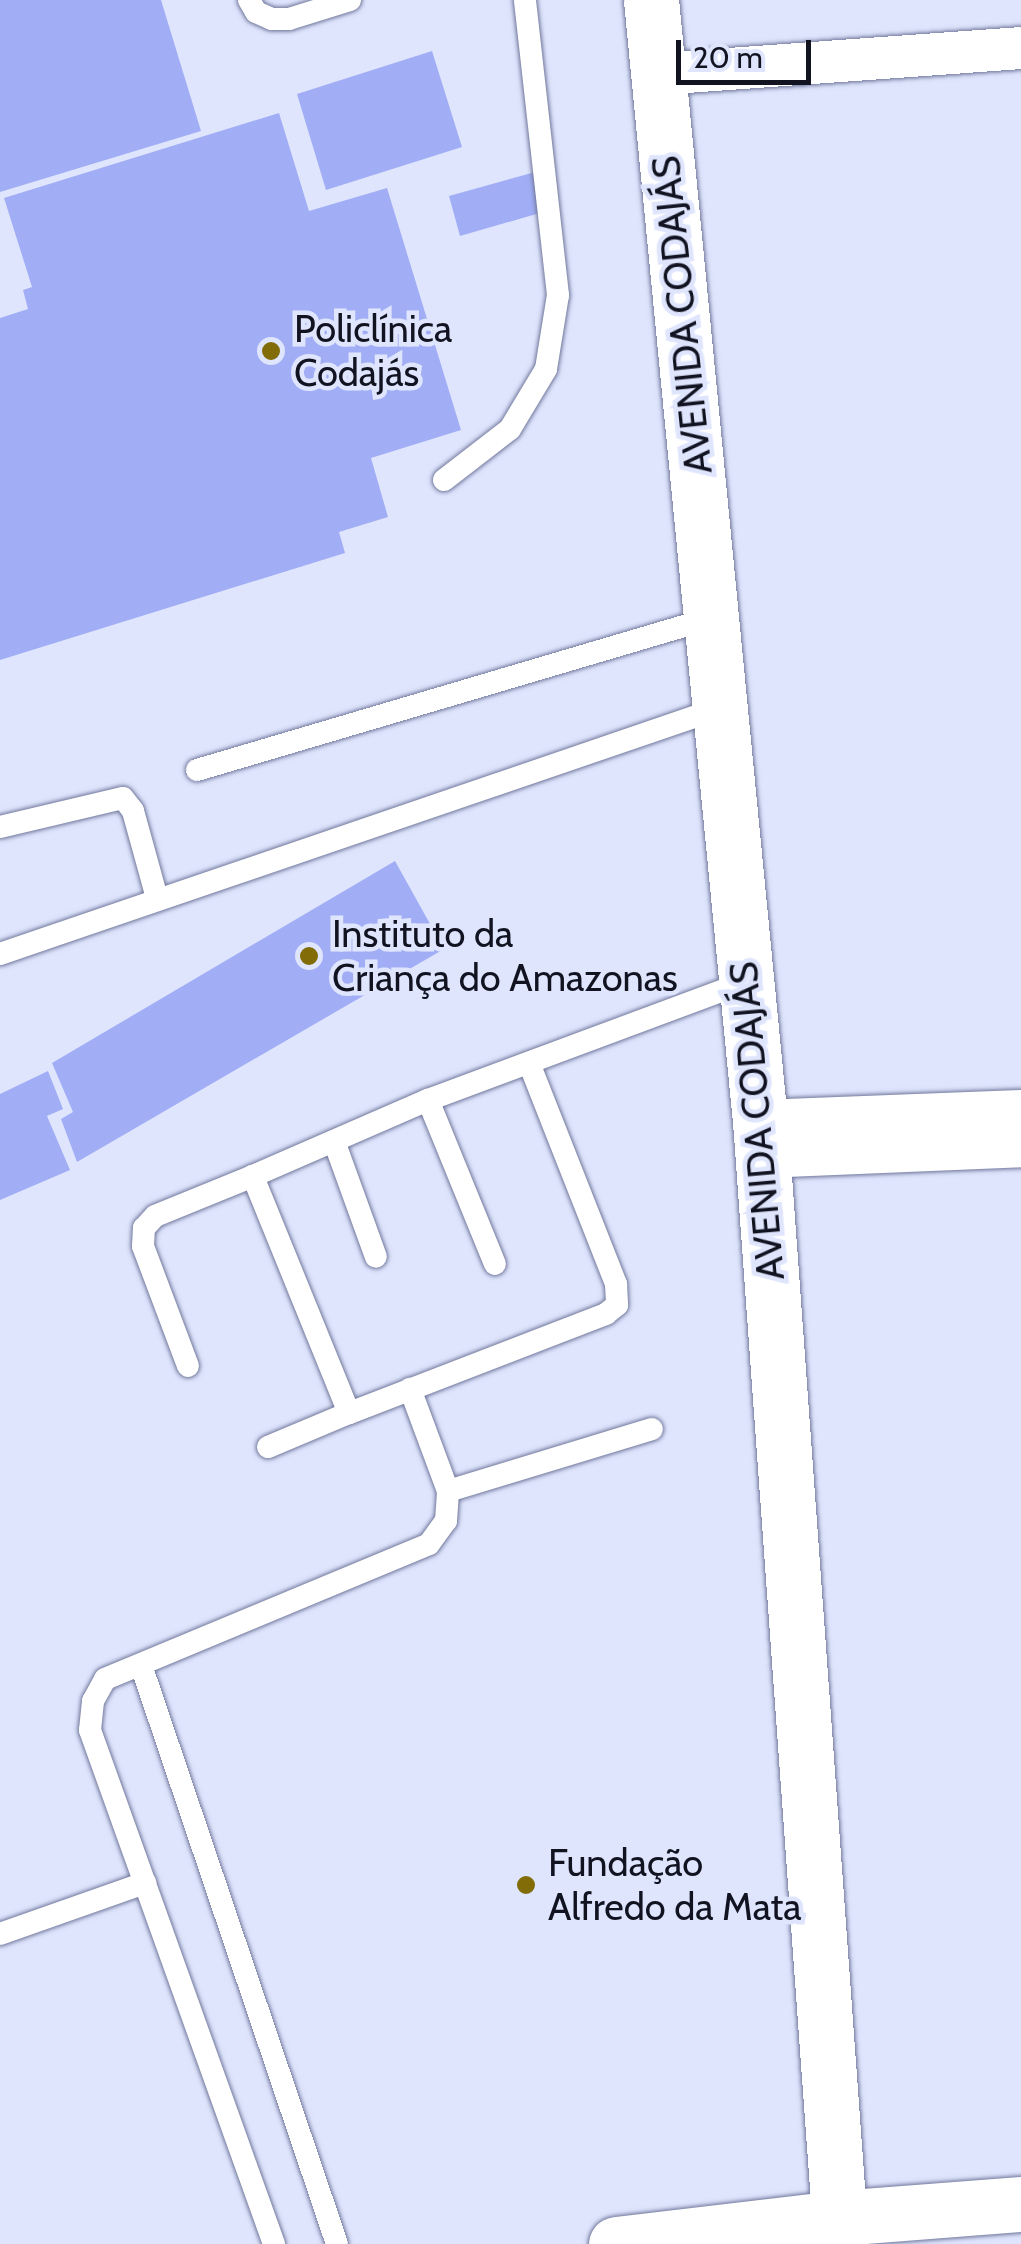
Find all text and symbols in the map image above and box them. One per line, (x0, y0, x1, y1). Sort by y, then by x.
scale bar (681, 20, 816, 82)
text: 20 m (693, 39, 763, 76)
street label: AVENIDA CODAJÁS (643, 154, 721, 476)
place label: Policlínica Codajás (294, 306, 452, 396)
marker: Policlínica Codajás (258, 338, 284, 364)
place label: Instituto da Criança do Amazonas (332, 911, 678, 1001)
marker: Instituto da Criança do Amazonas (296, 943, 322, 969)
street label: AVENIDA CODAJÁS (720, 960, 794, 1282)
place label: Fundação Alfredo da Mata (548, 1840, 802, 1930)
marker: Fundação Alfredo da Mata (513, 1872, 539, 1898)

